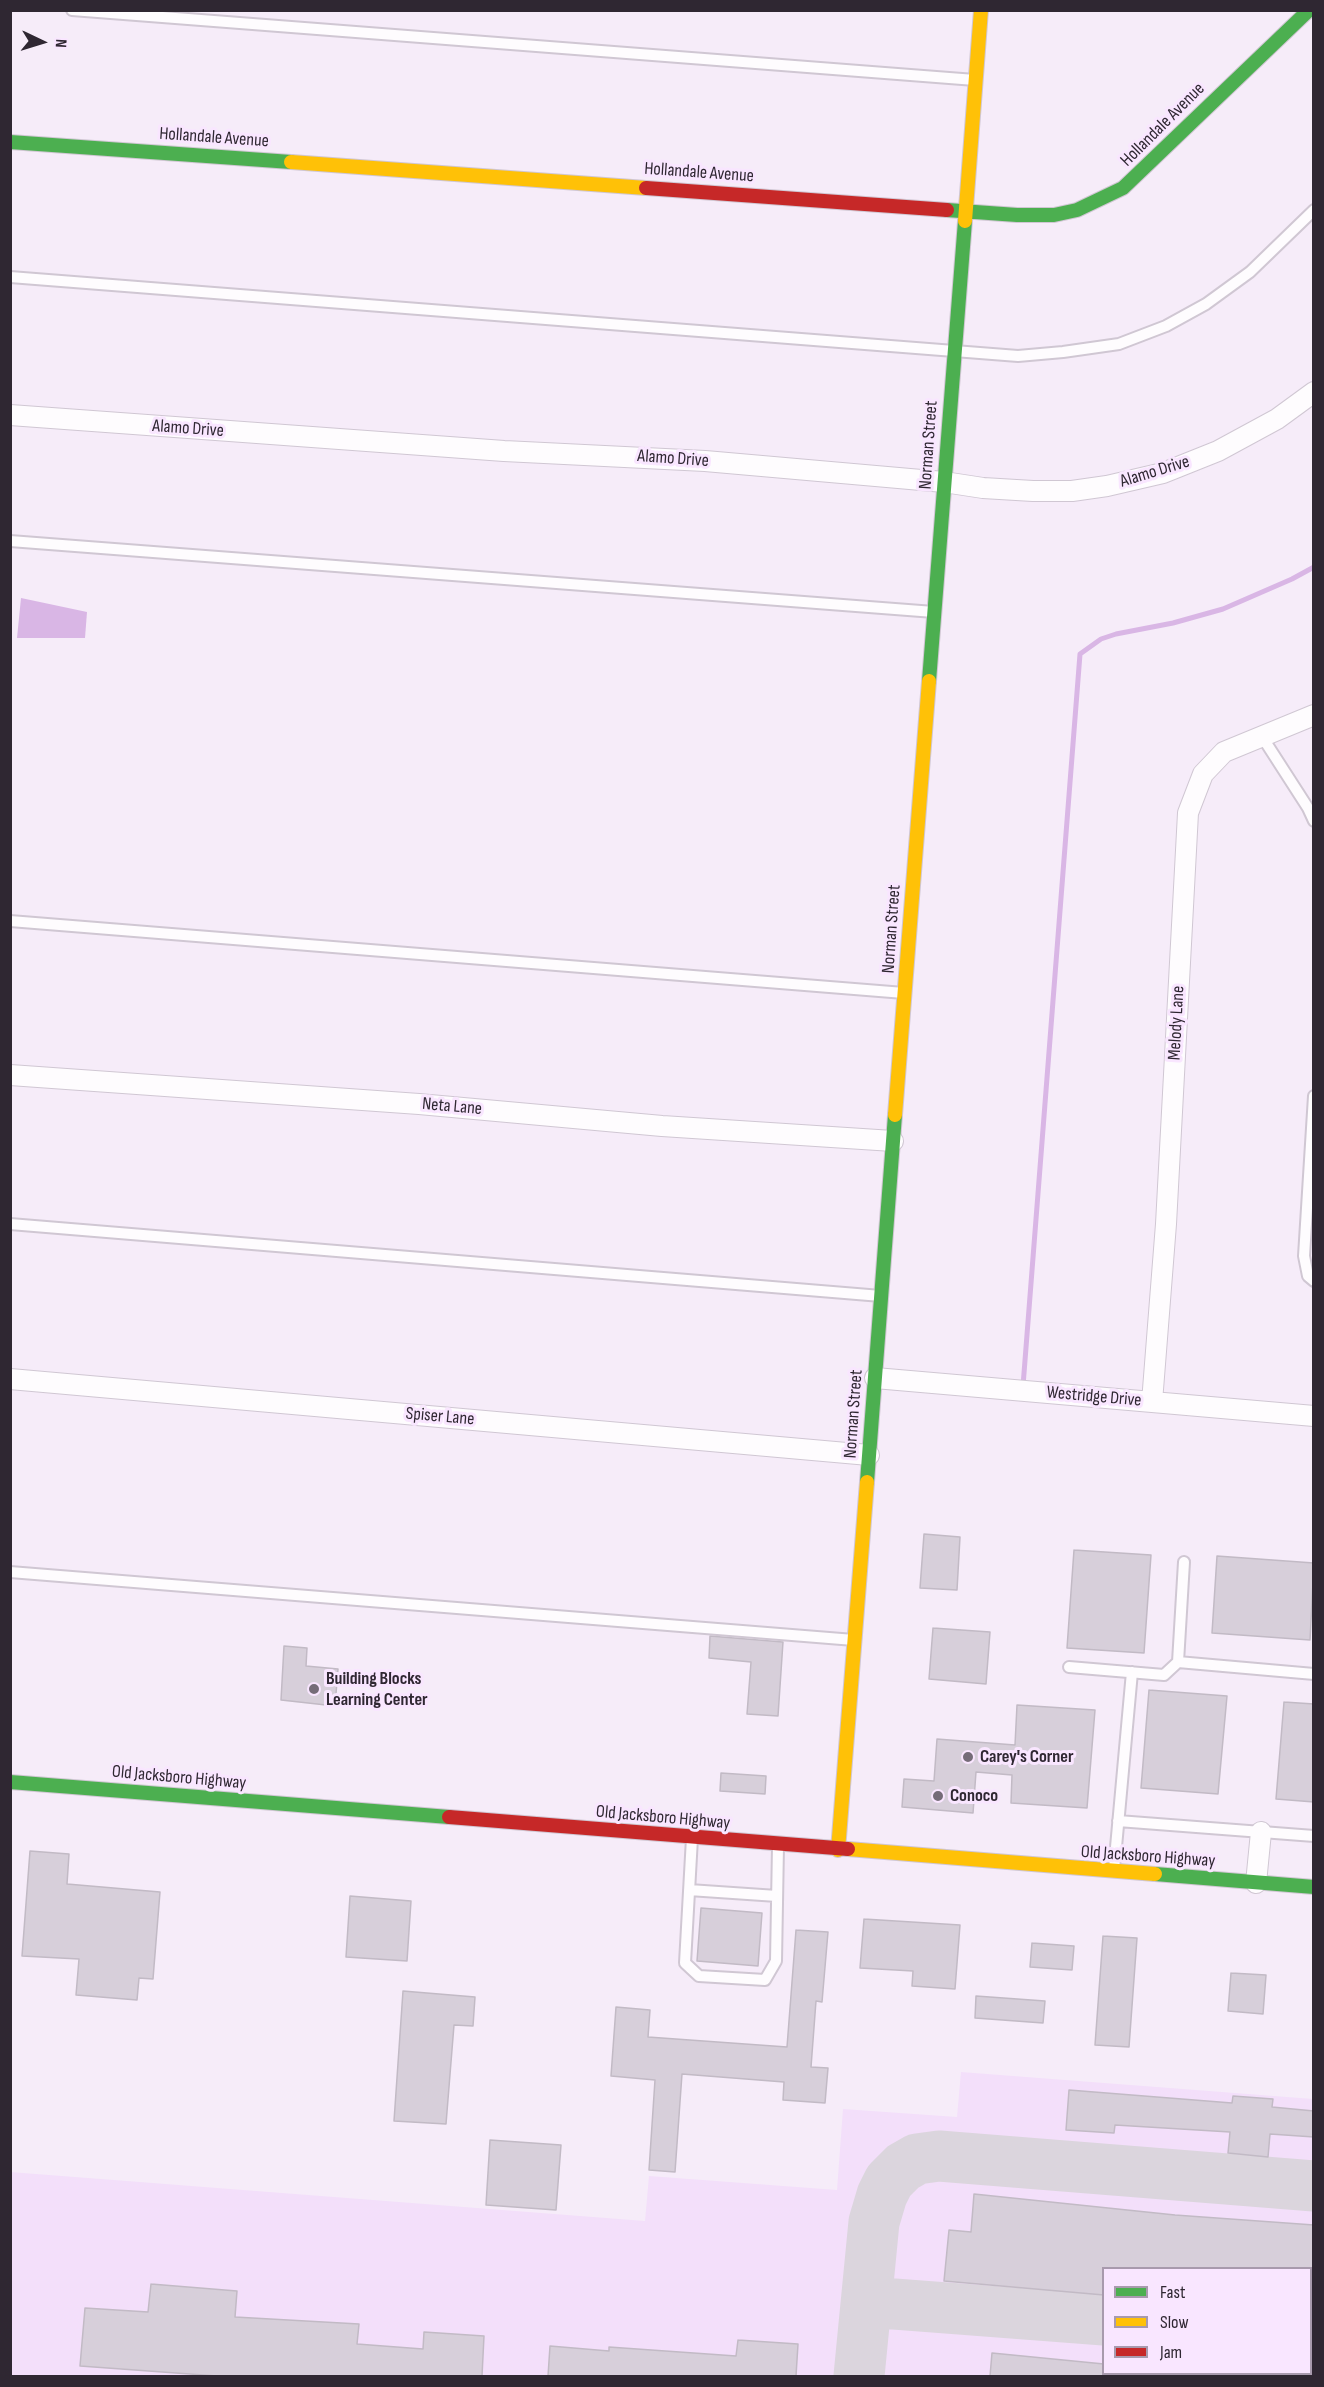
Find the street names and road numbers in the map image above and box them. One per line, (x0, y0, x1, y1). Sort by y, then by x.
street label: Hollandale Avenue (1117, 79, 1209, 171)
street label: Hollandale Avenue (158, 123, 270, 153)
street label: Hollandale Avenue (643, 158, 755, 188)
street label: Norman Street (915, 400, 943, 490)
street label: Alamo Drive (152, 416, 224, 442)
street label: Alamo Drive (637, 446, 709, 472)
street label: Alamo Drive (1118, 451, 1192, 493)
street label: Norman Street (878, 884, 906, 974)
street label: Melody Lane (1164, 985, 1190, 1061)
street label: Neta Lane (421, 1094, 483, 1120)
street label: Norman Street (840, 1369, 868, 1459)
street label: Westridge Drive (1046, 1382, 1142, 1412)
street label: Spiser Lane (405, 1403, 475, 1431)
street label: Old Jacksboro Highway (111, 1761, 247, 1795)
street label: Old Jacksboro Highway (595, 1801, 731, 1835)
street label: Old Jacksboro Highway (1080, 1842, 1216, 1872)

